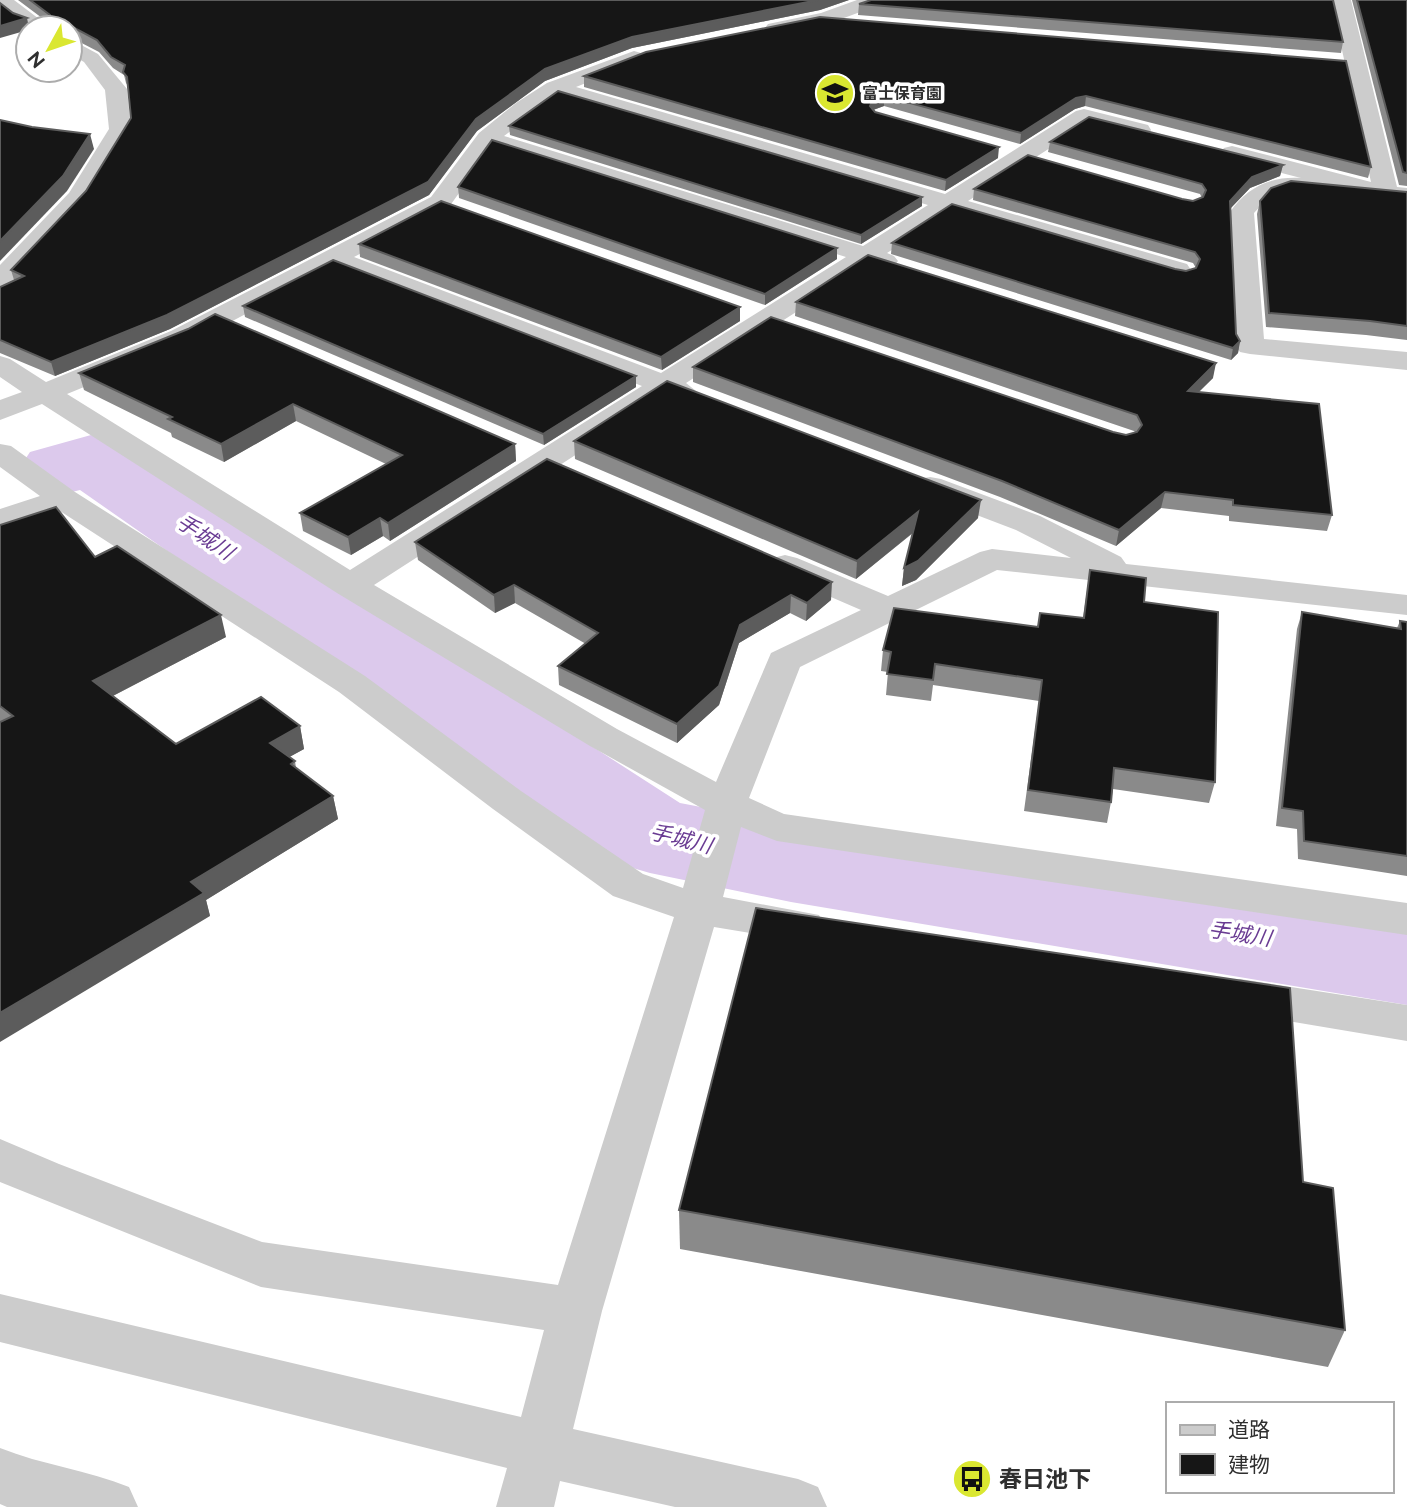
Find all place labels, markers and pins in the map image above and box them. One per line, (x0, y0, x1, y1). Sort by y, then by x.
school or university icon: 富士保育園 (814, 72, 856, 114)
place label: 富士保育園 (862, 84, 942, 103)
bus stop icon: 春日池下 (951, 1458, 993, 1500)
place label: 春日池下 (999, 1465, 1091, 1492)

